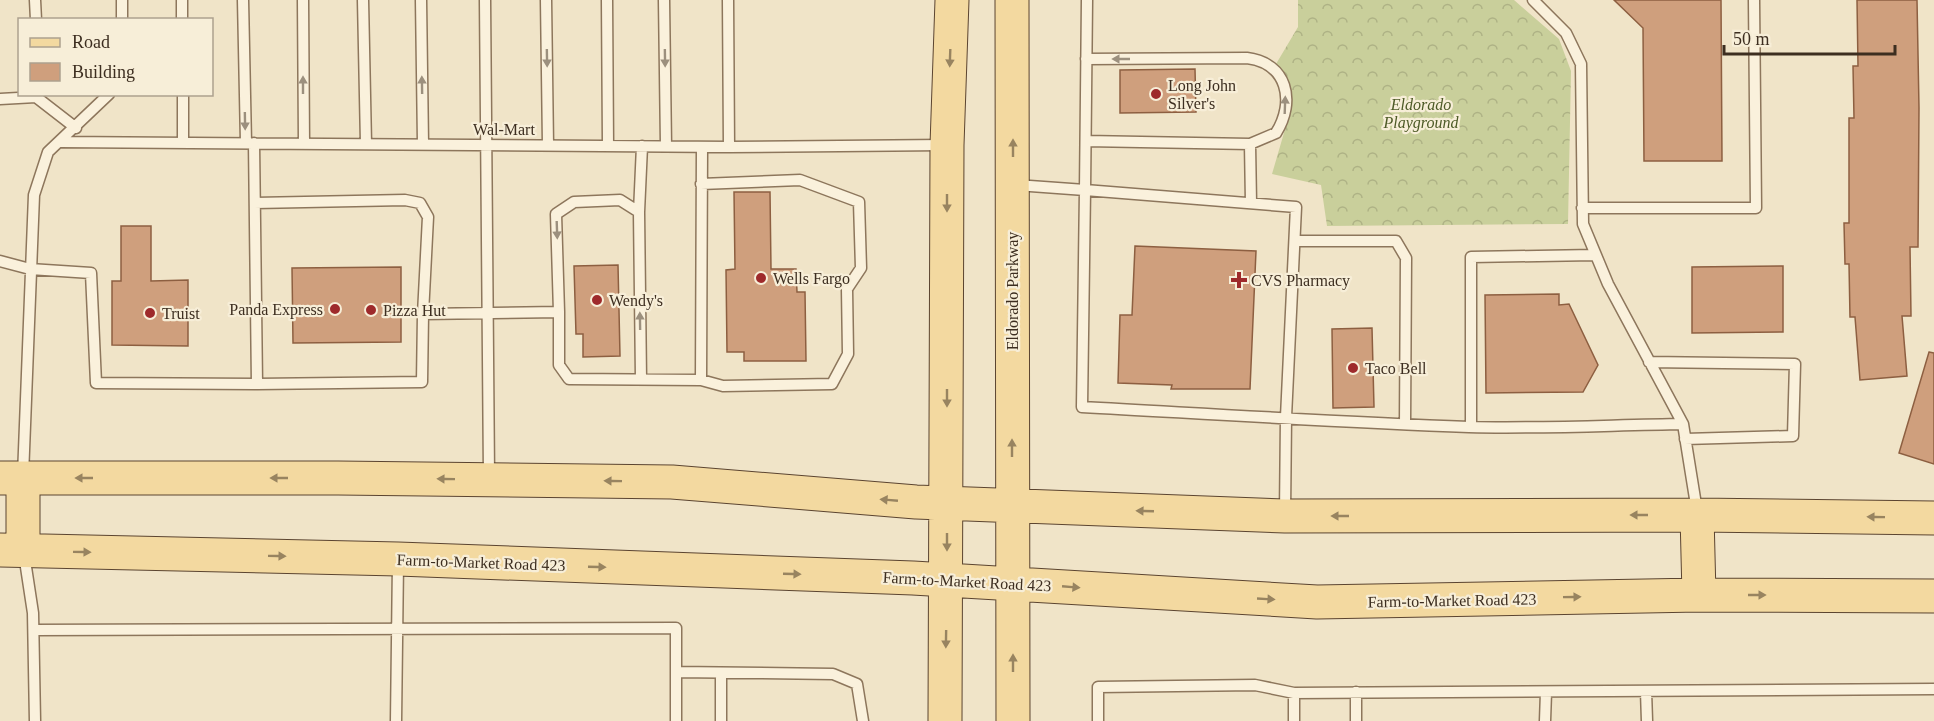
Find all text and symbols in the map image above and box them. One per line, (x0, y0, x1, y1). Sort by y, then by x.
legend (18, 18, 213, 96)
scale bar (1724, 18, 1895, 56)
text: 50 m (1733, 29, 1770, 49)
text: Road (72, 32, 110, 52)
one-way arrow (542, 49, 552, 68)
one-way arrow (660, 49, 670, 68)
one-way arrow (945, 49, 955, 68)
one-way arrow (1112, 54, 1131, 64)
text: Building (72, 62, 135, 82)
one-way arrow (298, 75, 308, 94)
one-way arrow (417, 76, 427, 95)
place label: Long John Silver's (1168, 77, 1236, 112)
marker: Long John Silver's (1149, 87, 1163, 101)
one-way arrow (1280, 95, 1289, 114)
park label: Eldorado Playground (1383, 96, 1459, 132)
one-way arrow (240, 112, 250, 131)
street label: Wal-Mart (473, 121, 535, 138)
one-way arrow (1008, 138, 1018, 157)
one-way arrow (942, 194, 952, 213)
one-way arrow (552, 221, 561, 240)
street label: Eldorado Parkway (1004, 232, 1022, 350)
place label: Wells Fargo (773, 270, 850, 288)
marker: Wells Fargo (754, 271, 768, 285)
place label: CVS Pharmacy (1251, 272, 1350, 290)
marker: CVS Pharmacy (1232, 273, 1246, 287)
place label: Wendy's (609, 292, 663, 310)
marker: Wendy's (590, 293, 604, 307)
place label: Panda Express (229, 301, 323, 319)
marker: Panda Express (328, 302, 342, 316)
place label: Pizza Hut (383, 302, 446, 319)
marker: Pizza Hut (364, 303, 378, 317)
place label: Truist (162, 305, 200, 322)
marker: Truist (143, 306, 157, 320)
one-way arrow (635, 311, 645, 330)
place label: Taco Bell (1365, 360, 1427, 377)
marker: Taco Bell (1346, 361, 1360, 375)
one-way arrow (942, 389, 952, 408)
one-way arrow (1007, 438, 1016, 457)
one-way arrow (75, 473, 94, 483)
one-way arrow (270, 473, 289, 483)
one-way arrow (437, 474, 456, 484)
one-way arrow (604, 477, 623, 486)
one-way arrow (880, 495, 899, 505)
one-way arrow (1136, 507, 1155, 516)
one-way arrow (1629, 510, 1648, 520)
one-way arrow (1331, 511, 1350, 521)
one-way arrow (1866, 512, 1885, 522)
one-way arrow (942, 532, 952, 551)
one-way arrow (72, 547, 91, 556)
street label: Farm-to-Market Road 423 (396, 551, 566, 574)
one-way arrow (267, 552, 286, 561)
one-way arrow (588, 562, 607, 571)
one-way arrow (783, 569, 802, 578)
street label: Farm-to-Market Road 423 (882, 569, 1052, 594)
one-way arrow (1062, 582, 1081, 592)
street label: Farm-to-Market Road 423 (1367, 591, 1537, 610)
one-way arrow (1748, 591, 1767, 600)
one-way arrow (1563, 593, 1582, 602)
one-way arrow (1256, 594, 1275, 604)
one-way arrow (941, 629, 951, 648)
one-way arrow (1008, 653, 1018, 672)

